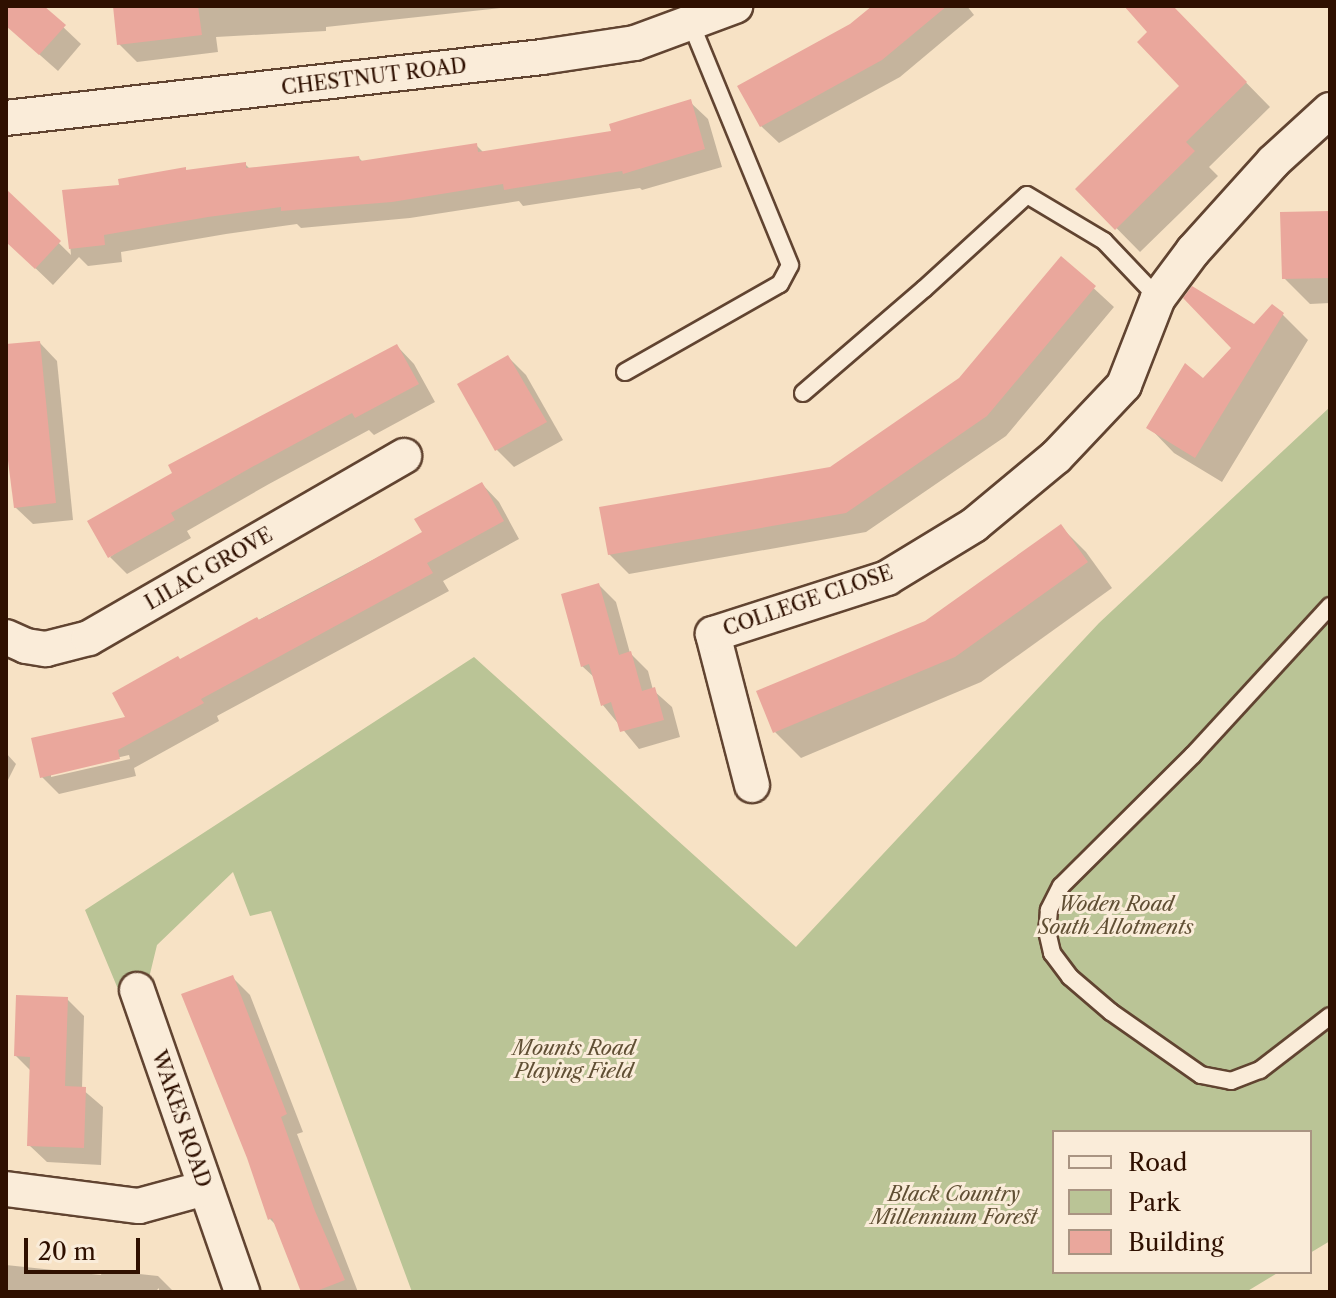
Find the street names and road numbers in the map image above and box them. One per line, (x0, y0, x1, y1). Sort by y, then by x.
street label: CHESTNUT ROAD (280, 54, 468, 100)
street label: LILAC GROVE (141, 523, 277, 615)
street label: COLLEGE CLOSE (720, 561, 896, 641)
street label: WAKES ROAD (146, 1047, 216, 1191)

